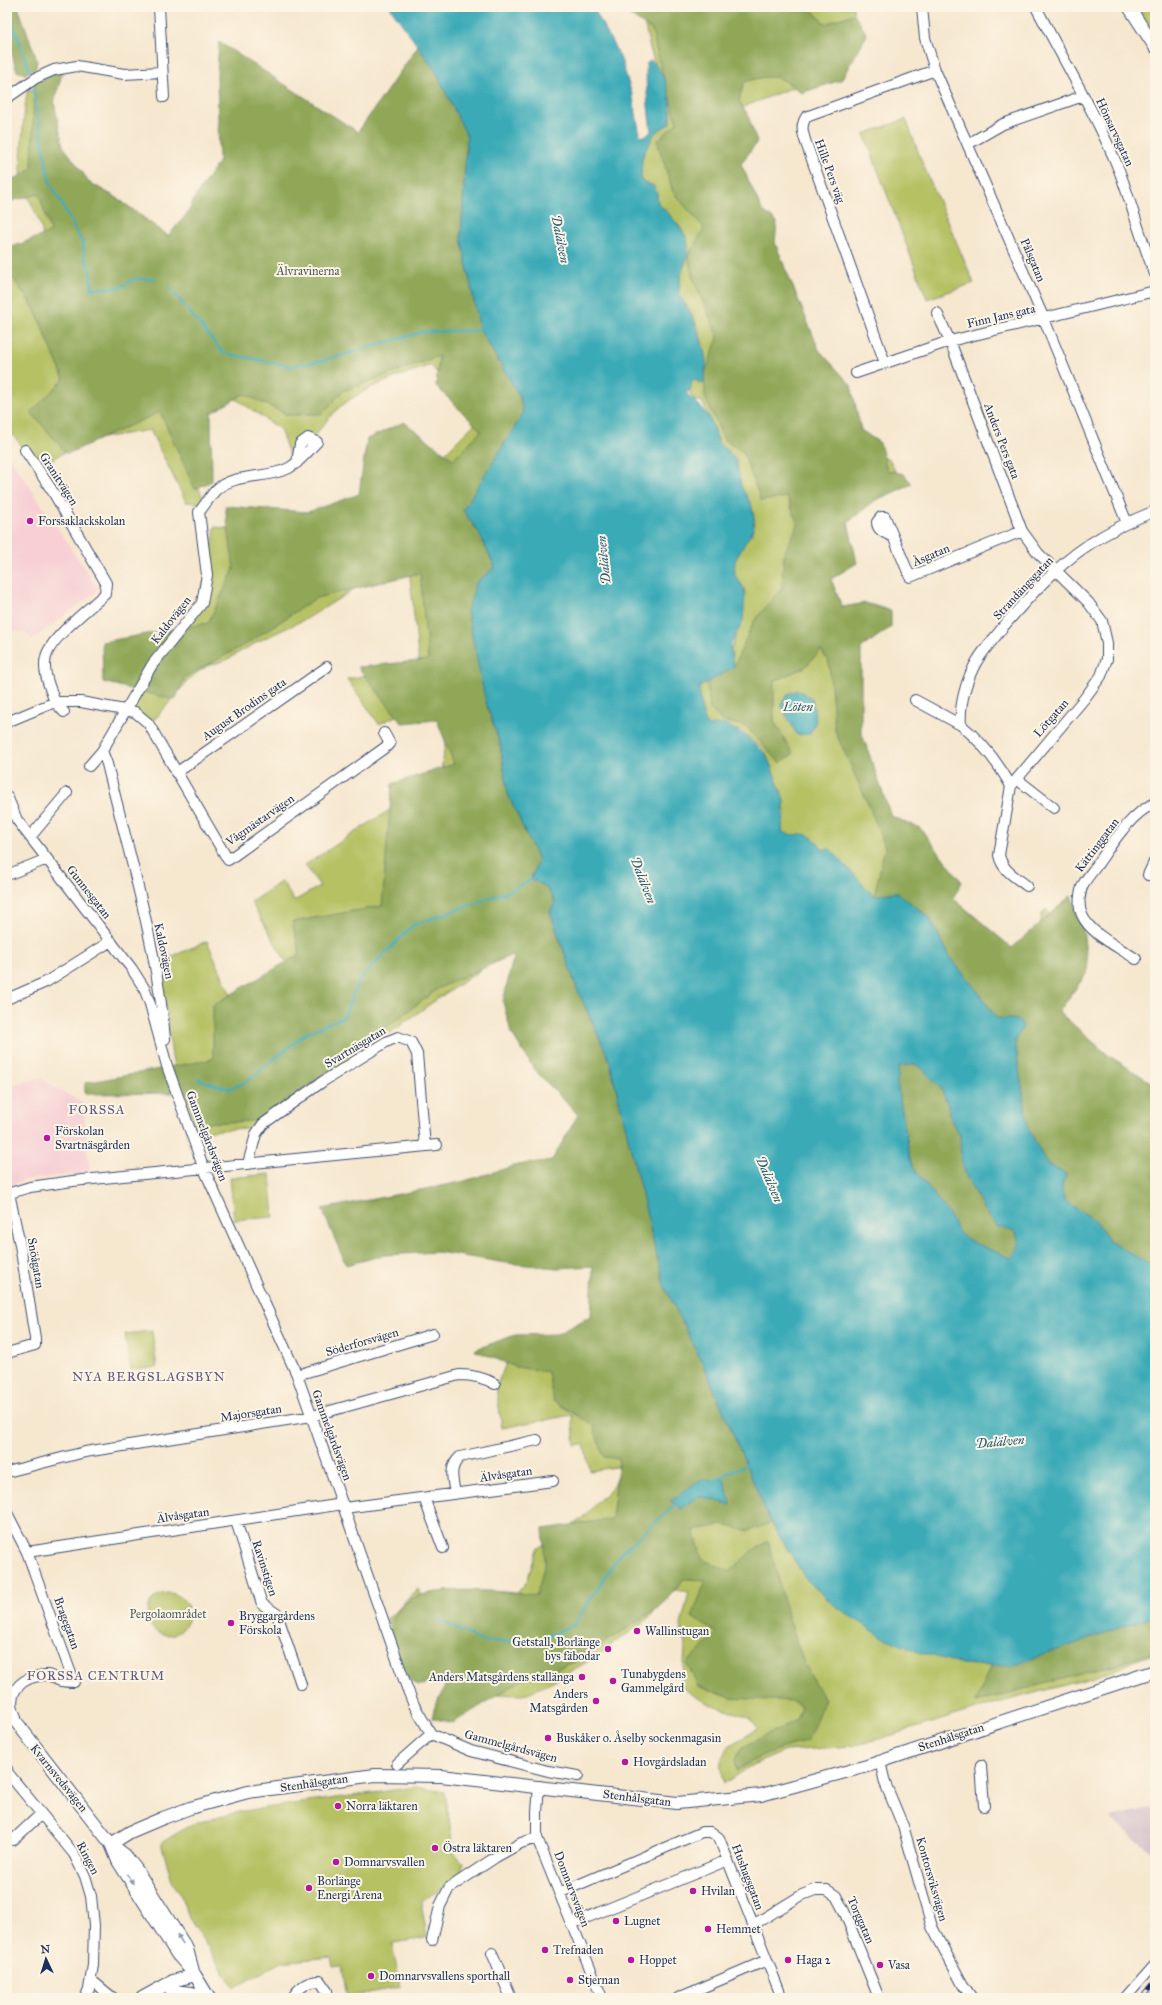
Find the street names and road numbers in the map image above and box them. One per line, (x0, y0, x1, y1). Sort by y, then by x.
street label: Hönsarvsgatan (1092, 96, 1137, 169)
street label: Hille Pers väg (811, 137, 848, 206)
street label: Pålsgatan (1017, 236, 1049, 285)
street label: Finn Jans gata (965, 301, 1038, 332)
street label: Anders Pers gata (980, 400, 1023, 482)
street label: Granitvägen (36, 450, 82, 509)
street label: Åsgatan (909, 540, 953, 570)
street label: Strandängsgatan (990, 553, 1057, 623)
street label: Kaldovägen (148, 593, 195, 647)
street label: August Brodins gata (199, 674, 290, 744)
street label: Lötgatan (1031, 696, 1072, 741)
street label: Vågmästarvägen (222, 791, 298, 850)
street label: Kättinggatan (1072, 815, 1123, 875)
street label: Gunnesgatan (63, 862, 115, 923)
street label: Kaldovägen (150, 922, 177, 981)
street label: Svartnäsgatan (322, 1023, 389, 1072)
street label: Gammelgårdsvägen (182, 1089, 231, 1184)
street label: Snöågatan (24, 1237, 47, 1290)
street label: Söderforsvägen (324, 1325, 401, 1360)
street label: Gammelgårdsvägen (308, 1388, 355, 1483)
street label: Majorsgatan (219, 1401, 283, 1426)
street label: Älvåsgatan (478, 1462, 534, 1486)
street label: Älvåsgatan (155, 1503, 211, 1527)
street label: Ravinstigen (248, 1538, 281, 1599)
street label: Bragegatan (50, 1595, 83, 1652)
street label: Stenhålsgatan (916, 1720, 987, 1755)
street label: Gammelgårdsvägen (463, 1727, 559, 1766)
street label: Kvarnsvedsvägen (27, 1741, 91, 1816)
street label: Stenhålsgatan (279, 1771, 350, 1796)
street label: Stenhålsgatan (602, 1787, 672, 1810)
street label: Kontorsviksvägen (912, 1835, 951, 1924)
street label: Ringen (73, 1839, 103, 1878)
street label: Hushagsgatan (728, 1842, 767, 1913)
street label: Domnarvsvägen (550, 1849, 593, 1930)
street label: Torggatan (844, 1894, 878, 1947)

